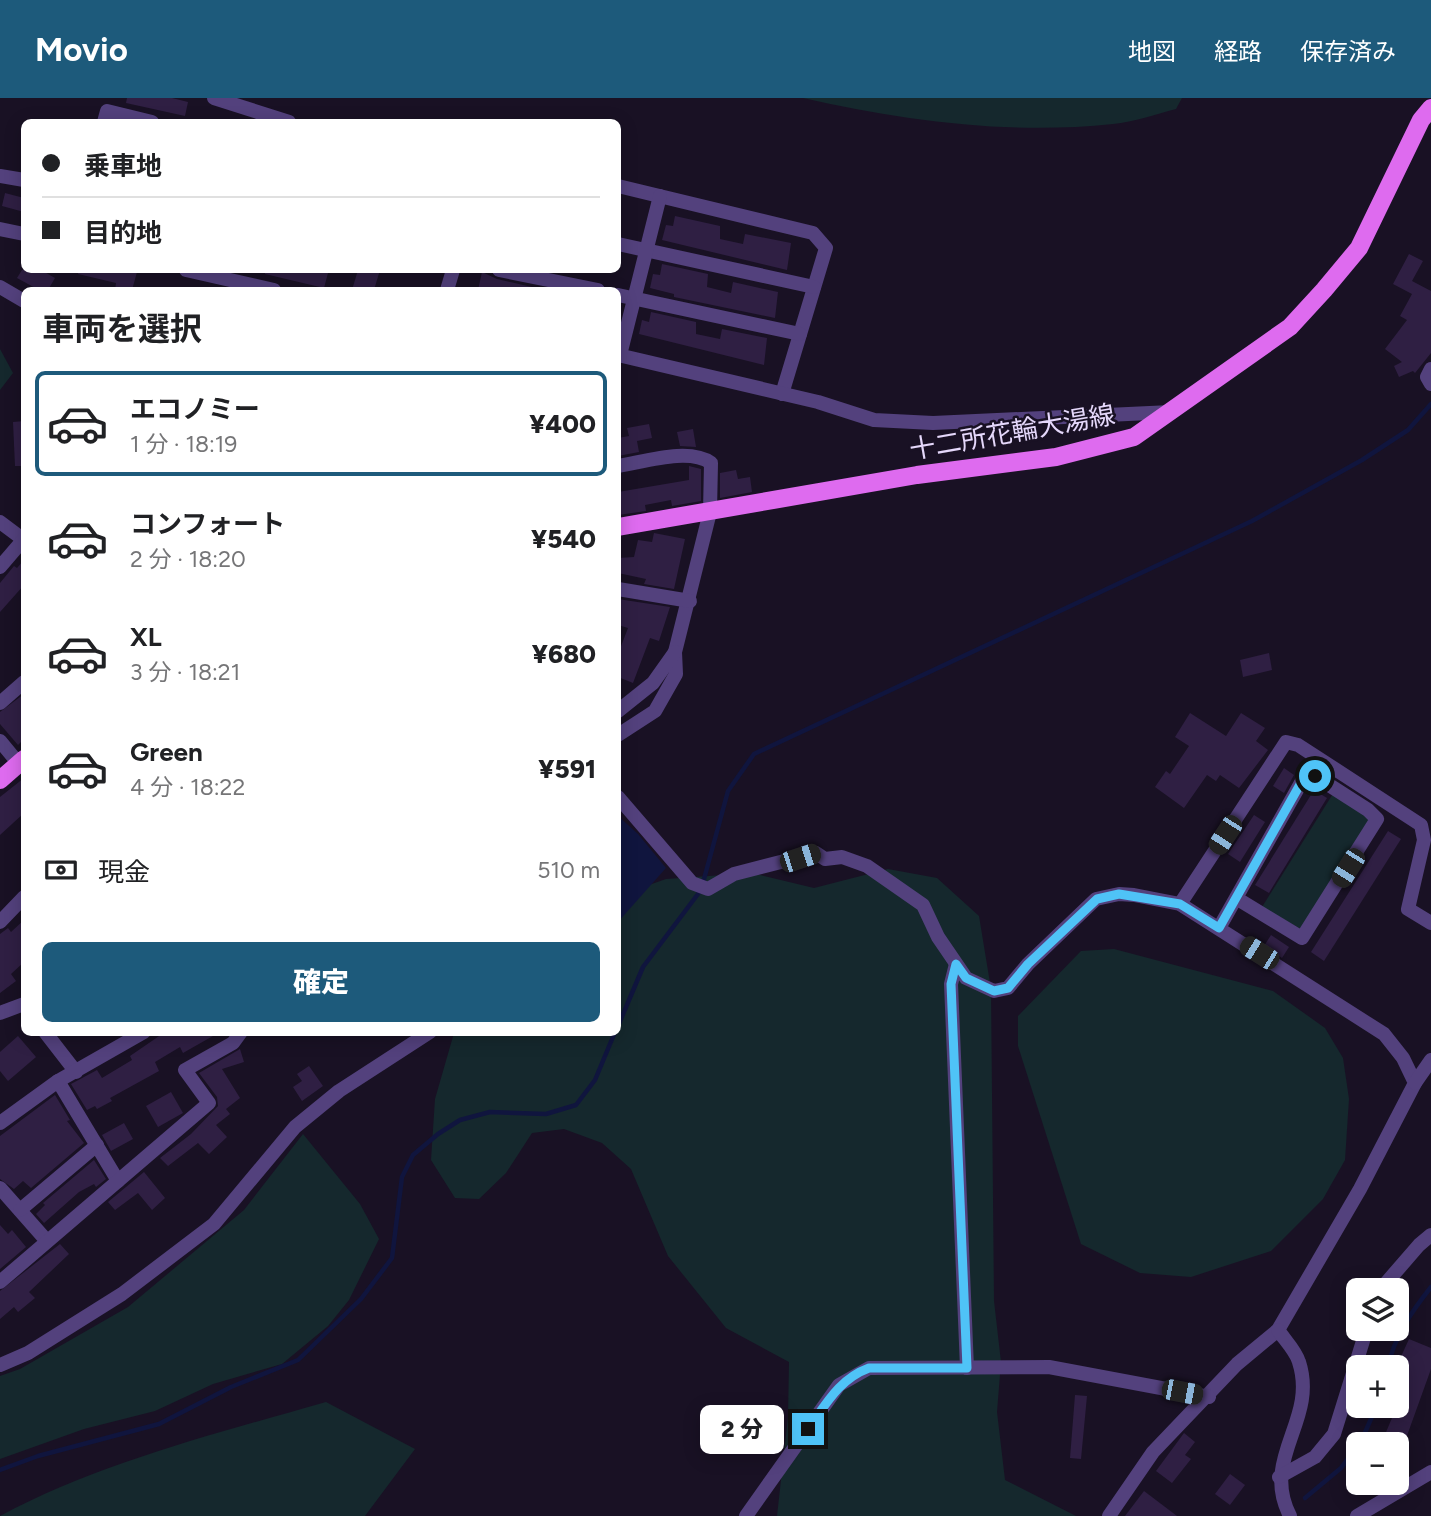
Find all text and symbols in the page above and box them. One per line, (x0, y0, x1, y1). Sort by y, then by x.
text: Movio (35, 30, 128, 69)
text: 地図 (1128, 37, 1176, 66)
text: 経路 (1214, 37, 1262, 66)
text: 保存済み (1300, 37, 1396, 66)
text: 乗車地 (84, 150, 162, 182)
text: 目的地 (84, 217, 162, 249)
text: 車両を選択 (42, 310, 202, 348)
icon: car (46, 392, 109, 455)
text: エコノミー (130, 393, 260, 425)
street label: 十二所花輪大湯線 (907, 398, 1117, 466)
text: ¥400 (529, 408, 596, 440)
text: 1 分 · 18:19 (130, 430, 237, 458)
icon: car (46, 507, 109, 570)
text: コンフォート (130, 508, 285, 540)
text: ¥540 (531, 523, 596, 555)
text: 2 分 · 18:20 (130, 545, 246, 573)
text: XL (130, 621, 162, 653)
icon: car (46, 622, 109, 685)
text: ¥680 (532, 638, 596, 670)
text: 3 分 · 18:21 (130, 658, 240, 686)
text: Green (130, 736, 203, 768)
icon: car (46, 737, 109, 800)
text: ¥591 (538, 753, 596, 785)
route start (1299, 760, 1331, 792)
text: 4 分 · 18:22 (130, 773, 245, 801)
car (1205, 812, 1246, 858)
car (777, 842, 824, 874)
car (1328, 845, 1369, 891)
icon: cash (42, 851, 80, 889)
text: 現金 (98, 856, 150, 888)
text: 510 m (537, 856, 600, 884)
car (1236, 933, 1283, 973)
button: 確定 (42, 942, 600, 1022)
map controls (1346, 1278, 1409, 1495)
button: layers (1346, 1278, 1409, 1341)
button: + (1346, 1355, 1409, 1418)
car (1160, 1378, 1205, 1406)
callout: 2 分 (700, 1404, 784, 1454)
route end (792, 1413, 824, 1445)
text: 2 分 (721, 1415, 763, 1443)
button: − (1346, 1432, 1409, 1495)

